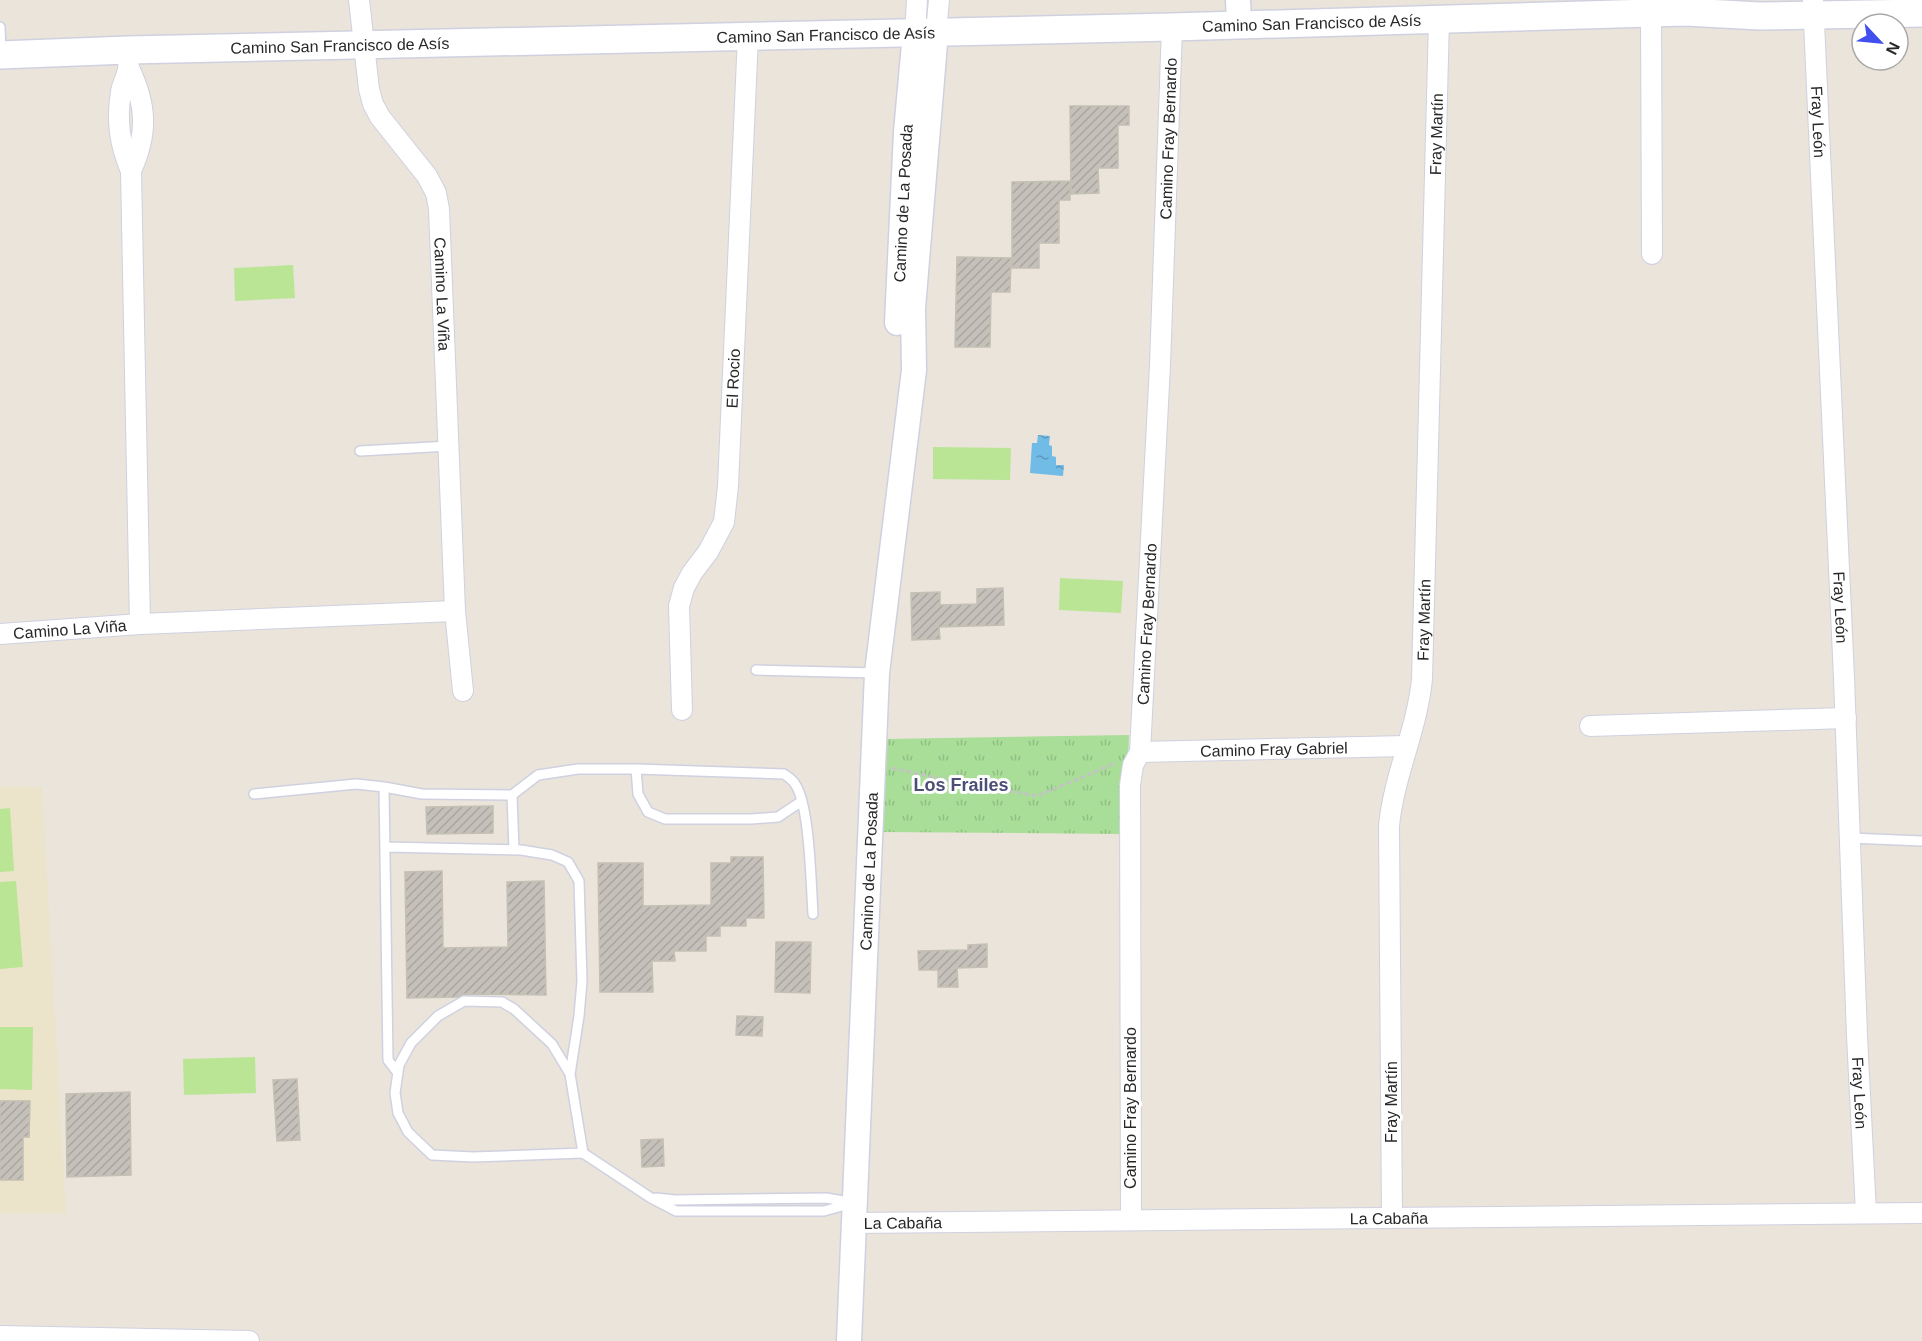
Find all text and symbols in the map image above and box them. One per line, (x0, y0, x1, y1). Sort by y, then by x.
street label: Camino San Francisco de Asís (1202, 12, 1421, 35)
north arrow (1850, 12, 1910, 72)
street label: Camino San Francisco de Asís (716, 24, 935, 46)
street label: Camino San Francisco de Asís (230, 35, 449, 57)
text: N (1883, 39, 1903, 57)
street label: Camino Fray Bernardo (1157, 57, 1180, 220)
street label: Fray León (1808, 85, 1828, 158)
street label: Fray Martín (1427, 93, 1446, 175)
street label: Camino de La Posada (891, 123, 916, 283)
street label: Camino La Viña (431, 237, 453, 351)
street label: El Rocio (723, 348, 743, 409)
street label: Camino Fray Bernardo (1134, 543, 1160, 705)
street label: Fray León (1830, 571, 1850, 644)
street label: Fray Martín (1414, 579, 1434, 661)
street label: Camino La Viña (13, 617, 127, 642)
street label: Camino Fray Gabriel (1200, 739, 1348, 760)
district label: Los Frailes (913, 775, 1009, 795)
street label: Camino de La Posada (857, 792, 881, 951)
street label: Camino Fray Bernardo (1122, 1027, 1139, 1189)
street label: Fray León (1849, 1057, 1870, 1129)
street label: Fray Martín (1383, 1061, 1400, 1143)
street label: La Cabaña (1350, 1210, 1428, 1227)
street label: La Cabaña (864, 1214, 942, 1232)

